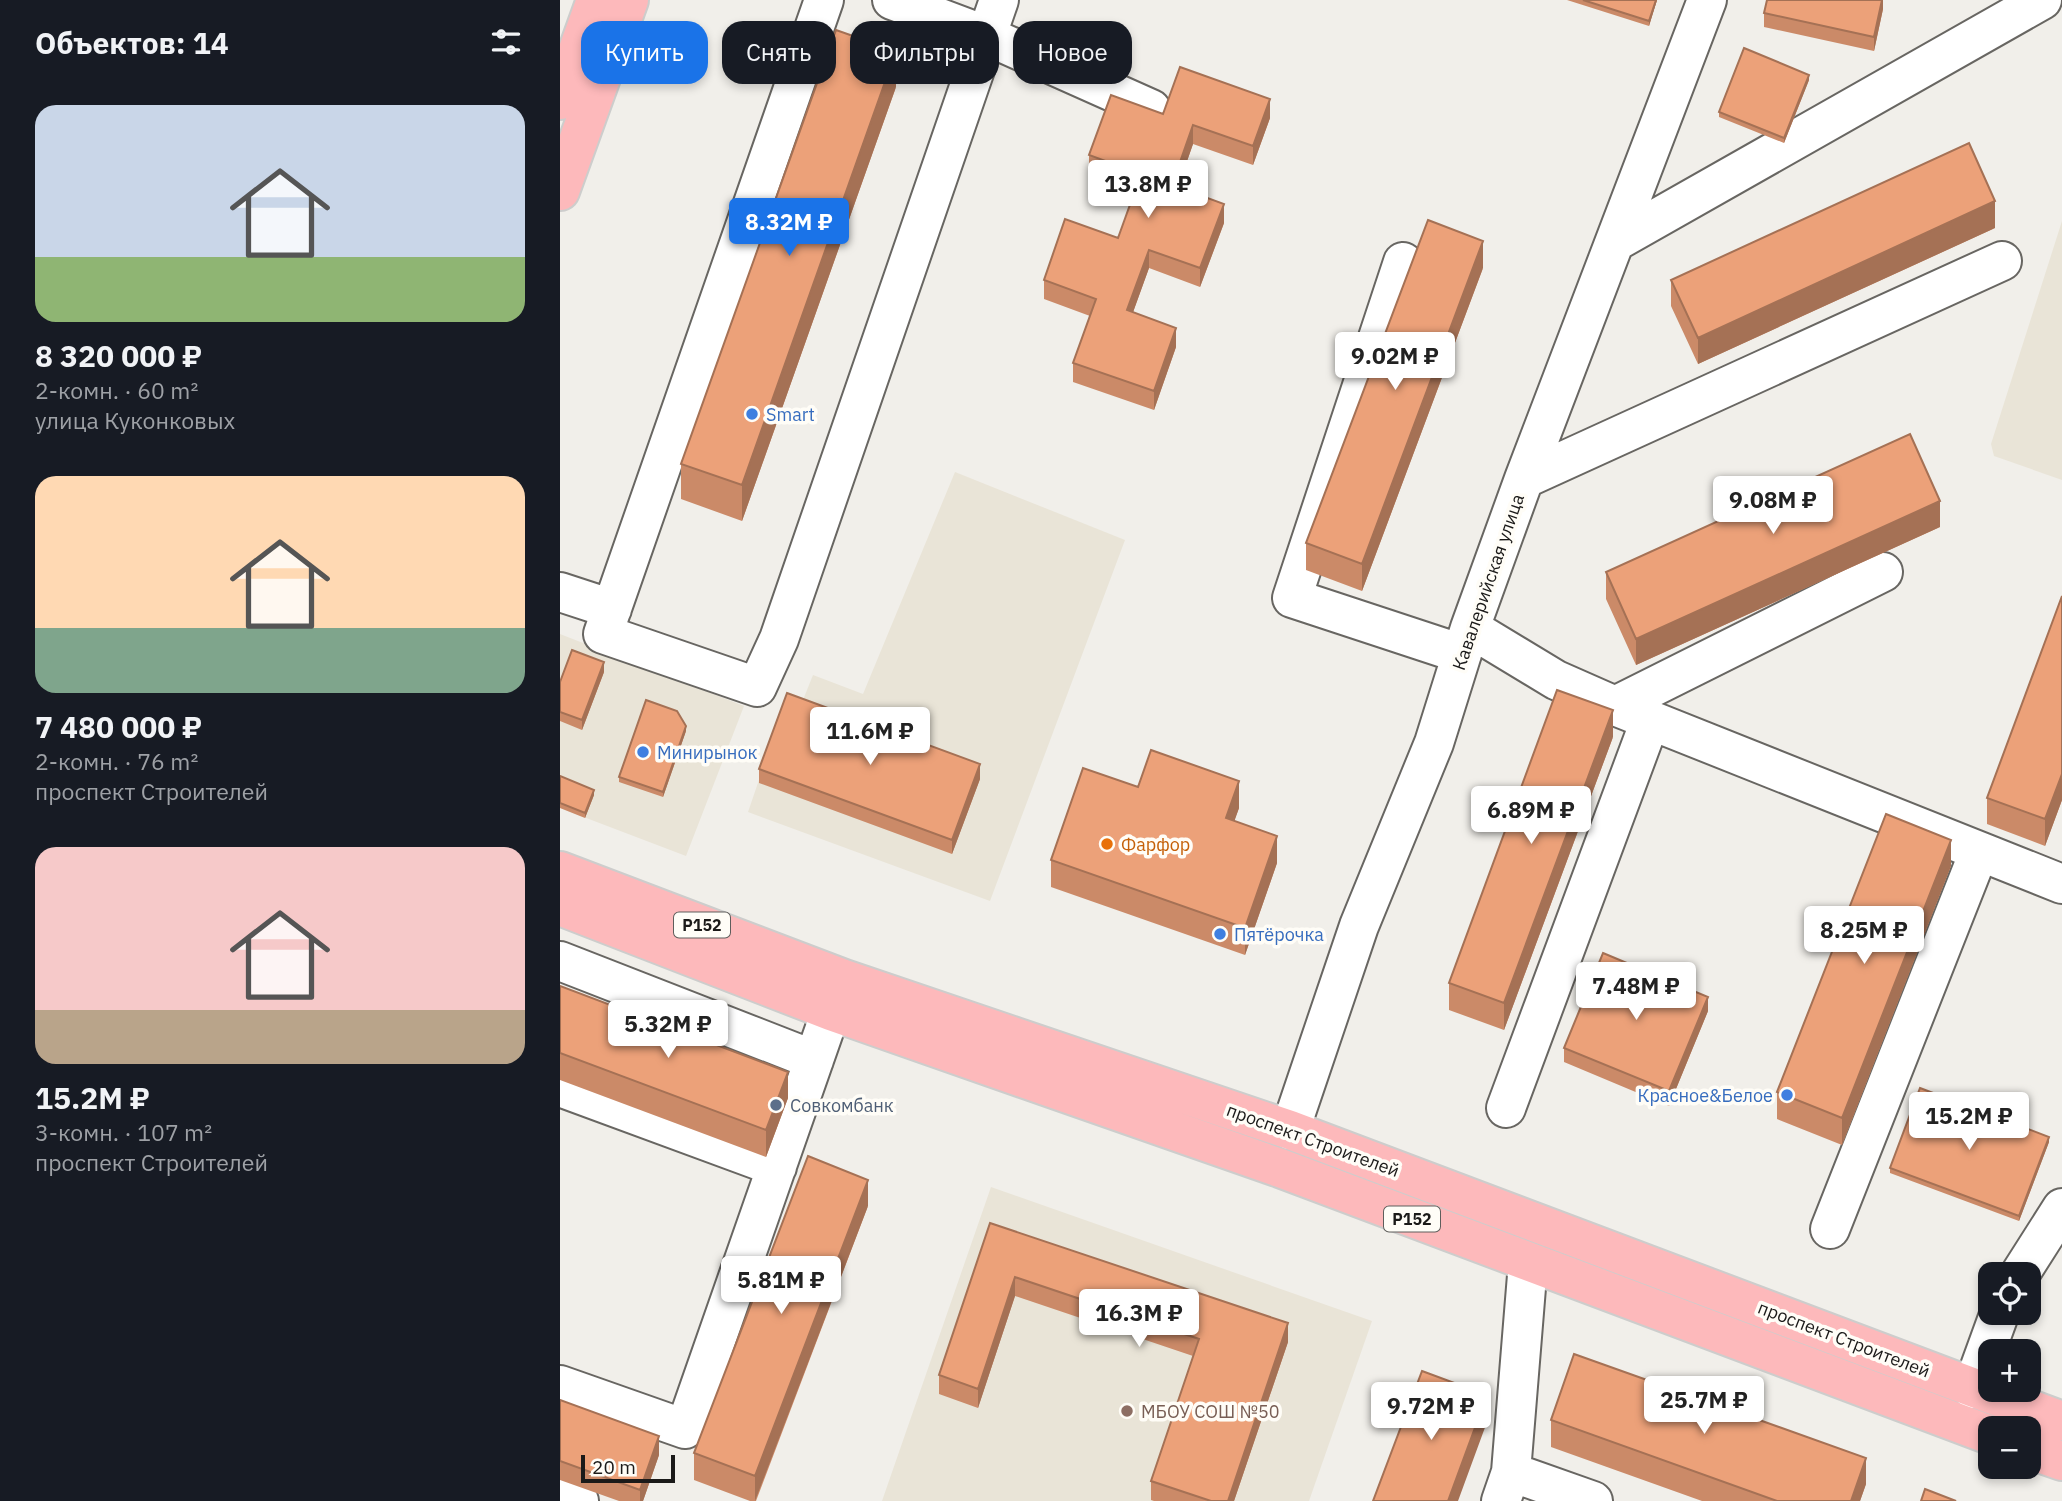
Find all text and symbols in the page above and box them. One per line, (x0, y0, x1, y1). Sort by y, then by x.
chip: Купить (581, 21, 708, 84)
chip: Снять (722, 21, 836, 84)
chip: Фильтры (850, 21, 999, 84)
chip: Новое (1013, 21, 1132, 84)
text: Объектов: 14 (35, 23, 229, 62)
icon: filters (487, 23, 525, 61)
icon: home (217, 150, 343, 276)
pin: 13.8M ₽ (1083, 160, 1213, 220)
text: 13.8M ₽ (1104, 168, 1192, 198)
pin: 8.32M ₽ (724, 198, 854, 258)
text: 8.32M ₽ (745, 206, 833, 236)
pin: 9.02M ₽ (1330, 332, 1460, 392)
text: 8 320 000 ₽ (35, 336, 202, 375)
text: 9.02M ₽ (1351, 340, 1439, 370)
text: 2-комн. · 60 m² (35, 375, 198, 405)
place label: Smart (766, 403, 815, 426)
text: улица Куконковых (35, 405, 235, 435)
marker: Smart (744, 406, 760, 422)
pin: 9.08M ₽ (1708, 476, 1838, 536)
text: 9.08M ₽ (1729, 484, 1817, 514)
street label: Кавалерийская улица (1447, 490, 1529, 673)
icon: home (217, 521, 343, 647)
text: 7 480 000 ₽ (35, 707, 202, 746)
pin: 11.6M ₽ (805, 708, 935, 767)
text: 11.6M ₽ (826, 715, 914, 745)
place label: Минирынок (657, 741, 758, 764)
marker: Минирынок (635, 744, 651, 760)
text: 2-комн. · 76 m² (35, 746, 198, 776)
text: проспект Строителей (35, 776, 268, 806)
pin: 6.89M ₽ (1466, 786, 1596, 846)
text: 6.89M ₽ (1487, 794, 1575, 824)
place label: Фарфор (1121, 833, 1190, 856)
marker: Фарфор (1099, 836, 1115, 852)
icon: home (217, 892, 343, 1018)
pin: 8.25M ₽ (1799, 906, 1929, 966)
road number: Р152 (674, 912, 730, 937)
text: 8.25M ₽ (1820, 914, 1908, 944)
place label: Пятёрочка (1234, 923, 1324, 946)
marker: Пятёрочка (1212, 926, 1228, 942)
pin: 7.48M ₽ (1571, 962, 1701, 1022)
text: 7.48M ₽ (1592, 970, 1680, 1000)
pin: 5.32M ₽ (603, 1000, 733, 1060)
text: 5.32M ₽ (624, 1008, 712, 1038)
text: 15.2M ₽ (35, 1078, 150, 1117)
place label: Красное&Белое (1637, 1084, 1773, 1107)
marker: Красное&Белое (1779, 1087, 1795, 1103)
pin: 15.2M ₽ (1904, 1092, 2034, 1152)
place label: Совкомбанк (790, 1094, 894, 1117)
marker: Совкомбанк (768, 1097, 784, 1113)
street label: проспект Строителей (1223, 1098, 1403, 1182)
text: 15.2M ₽ (1925, 1100, 2013, 1130)
text: 3-комн. · 107 m² (35, 1117, 212, 1147)
text: проспект Строителей (35, 1147, 268, 1177)
road number: Р152 (1384, 1206, 1440, 1232)
pin: 5.81M ₽ (716, 1256, 846, 1316)
map controls (1978, 1262, 2041, 1479)
button: locate (1978, 1262, 2041, 1325)
text: 5.81M ₽ (737, 1264, 825, 1294)
pin: 16.3M ₽ (1074, 1290, 1204, 1349)
street label: проспект Строителей (1755, 1296, 1933, 1382)
text: 16.3M ₽ (1095, 1297, 1183, 1327)
button: + (1978, 1339, 2041, 1402)
pin: 25.7M ₽ (1639, 1376, 1769, 1436)
pin: 9.72M ₽ (1366, 1382, 1496, 1442)
text: 25.7M ₽ (1660, 1384, 1748, 1414)
text: 9.72M ₽ (1387, 1390, 1475, 1420)
place label: МБОУ СОШ №50 (1141, 1400, 1280, 1423)
marker: МБОУ СОШ №50 (1119, 1403, 1135, 1419)
button: − (1978, 1416, 2041, 1479)
scale bar (581, 1452, 676, 1484)
text: 20 m (592, 1455, 636, 1479)

